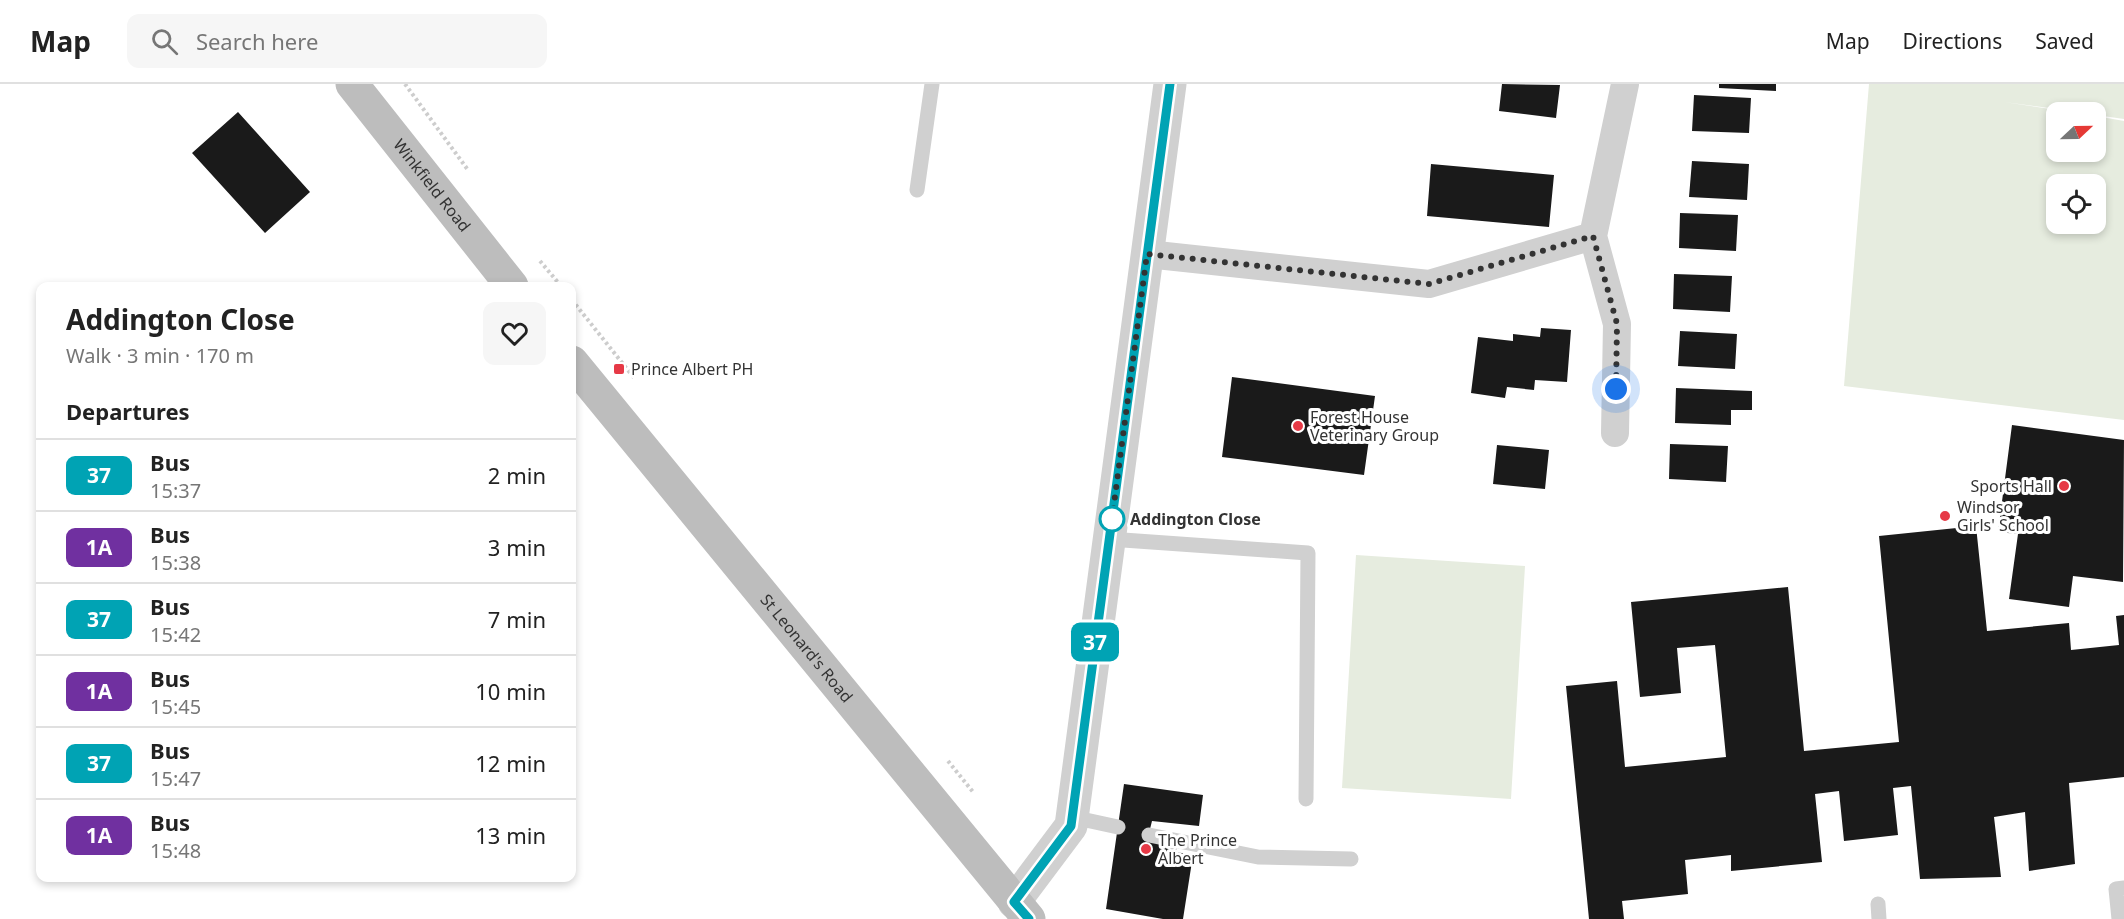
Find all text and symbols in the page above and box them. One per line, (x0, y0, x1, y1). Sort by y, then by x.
search box (127, 14, 547, 68)
text: Map (30, 22, 91, 60)
icon: search (148, 25, 181, 58)
text: Search here (196, 26, 318, 56)
text: Map (1826, 27, 1870, 55)
text: Directions (1903, 27, 2002, 55)
text: Saved (2035, 27, 2094, 55)
north arrow (2046, 102, 2106, 162)
map controls (2046, 102, 2106, 234)
street label: Winkfield Road (388, 134, 476, 236)
button: locate (2046, 174, 2106, 234)
text: Addington Close (66, 300, 295, 338)
button: heart (483, 302, 546, 365)
text: Walk · 3 min · 170 m (66, 342, 254, 369)
place label: Prince Albert PH (631, 358, 753, 380)
marker: Prince Albert PH (612, 362, 626, 376)
your location (1601, 374, 1631, 404)
text: Departures (66, 396, 190, 426)
place label: Forest House Veterinary Group (1310, 406, 1439, 446)
marker: Forest House Veterinary Group (1291, 419, 1305, 433)
text: Bus (150, 447, 190, 477)
text: 2 min (488, 460, 546, 490)
text: 37 (87, 461, 111, 489)
place label: Sports Hall (1970, 475, 2052, 497)
text: 15:37 (150, 477, 201, 504)
marker: Sports Hall (2057, 479, 2071, 493)
place label: Windsor Girls' School (1957, 496, 2049, 536)
marker: Addington Close (1099, 506, 1125, 532)
place label: Addington Close (1130, 508, 1261, 530)
marker: Windsor Girls' School (1938, 509, 1952, 523)
text: Bus (150, 519, 190, 549)
text: 3 min (488, 532, 546, 562)
text: 1A (86, 533, 112, 561)
text: 15:38 (150, 549, 201, 576)
street label: St Leonard's Road (756, 589, 858, 707)
text: Bus (150, 591, 190, 621)
text: 7 min (488, 604, 546, 634)
text: 37 (87, 605, 111, 633)
text: 15:42 (150, 621, 201, 648)
line badge: 37 (1068, 622, 1122, 662)
text: 37 (1083, 628, 1107, 656)
text: Bus (150, 663, 190, 693)
text: 10 min (475, 676, 546, 706)
text: 1A (86, 677, 112, 705)
text: 15:45 (150, 693, 201, 720)
text: Bus (150, 735, 190, 765)
text: 12 min (475, 748, 546, 778)
text: 37 (87, 749, 111, 777)
text: 15:47 (150, 765, 201, 792)
text: Bus (150, 807, 190, 837)
text: 13 min (475, 820, 546, 850)
text: 1A (86, 821, 112, 849)
place label: The Prince Albert (1158, 829, 1237, 869)
text: 15:48 (150, 837, 201, 864)
marker: The Prince Albert (1139, 842, 1153, 856)

